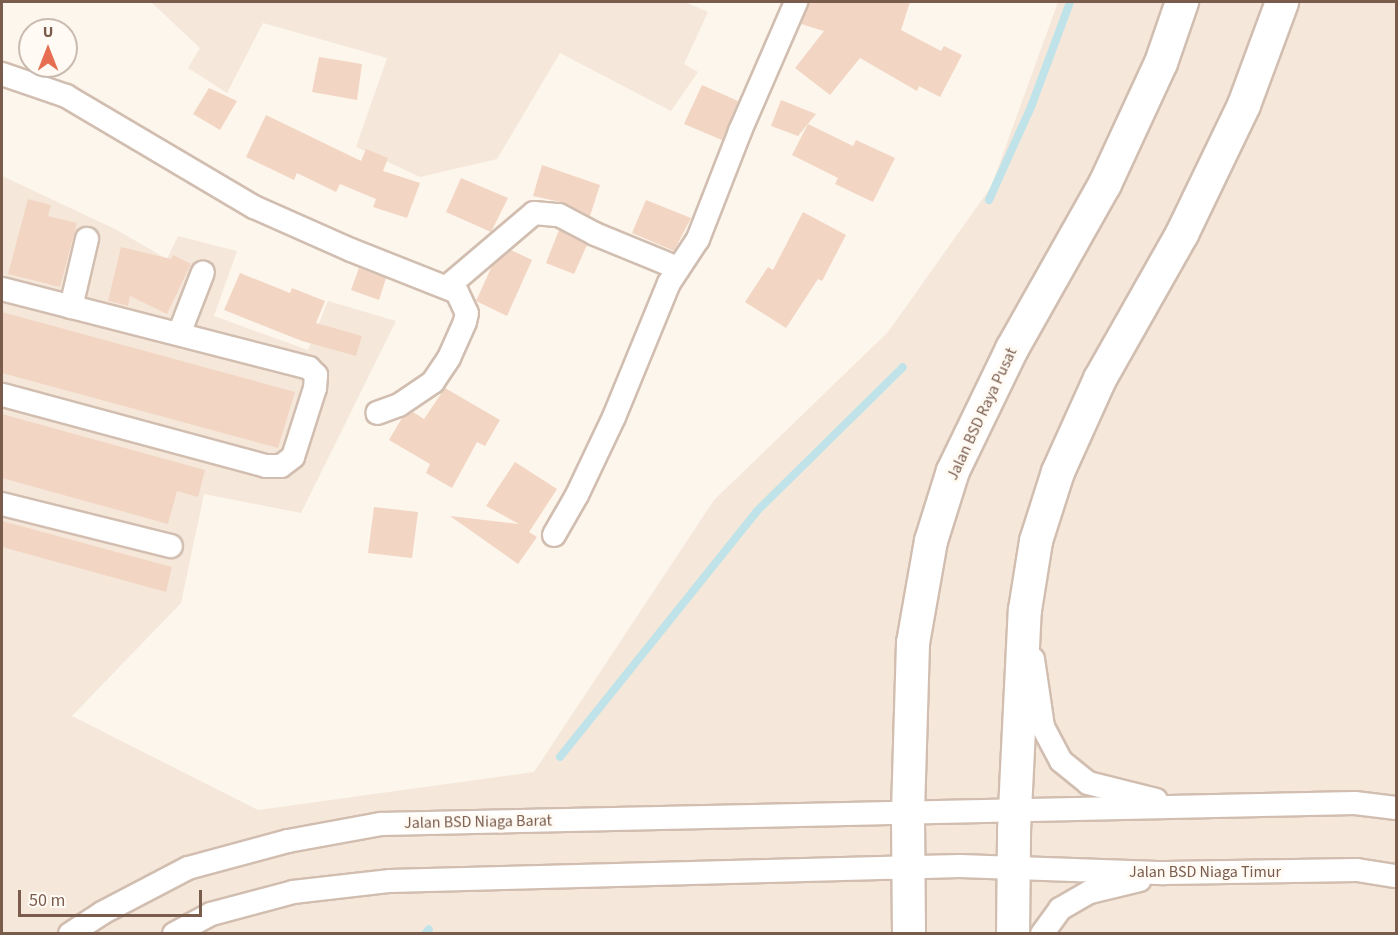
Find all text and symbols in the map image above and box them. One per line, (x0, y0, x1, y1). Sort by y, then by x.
north arrow (18, 18, 78, 78)
text: U (43, 21, 53, 43)
street label: Jalan BSD Raya Pusat (943, 345, 1021, 483)
street label: Jalan BSD Niaga Barat (404, 811, 552, 833)
street label: Jalan BSD Niaga Timur (1129, 862, 1281, 882)
scale bar (21, 878, 206, 916)
text: 50 m (29, 888, 65, 913)

